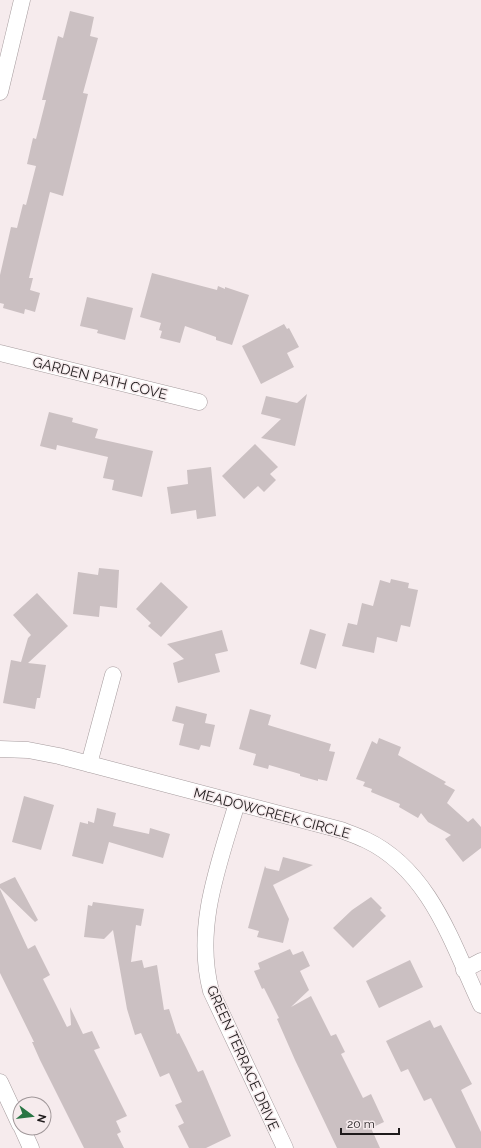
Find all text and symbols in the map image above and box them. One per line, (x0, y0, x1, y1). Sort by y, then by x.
street label: GARDEN PATH COVE (31, 354, 169, 402)
street label: MEADOWCREEK CIRCLE (192, 784, 352, 842)
street label: GREEN TERRACE DRIVE (204, 983, 282, 1133)
north arrow (12, 1096, 52, 1136)
scale bar (341, 1110, 399, 1136)
text: N (34, 1113, 49, 1124)
text: 20 m (347, 1117, 375, 1131)

